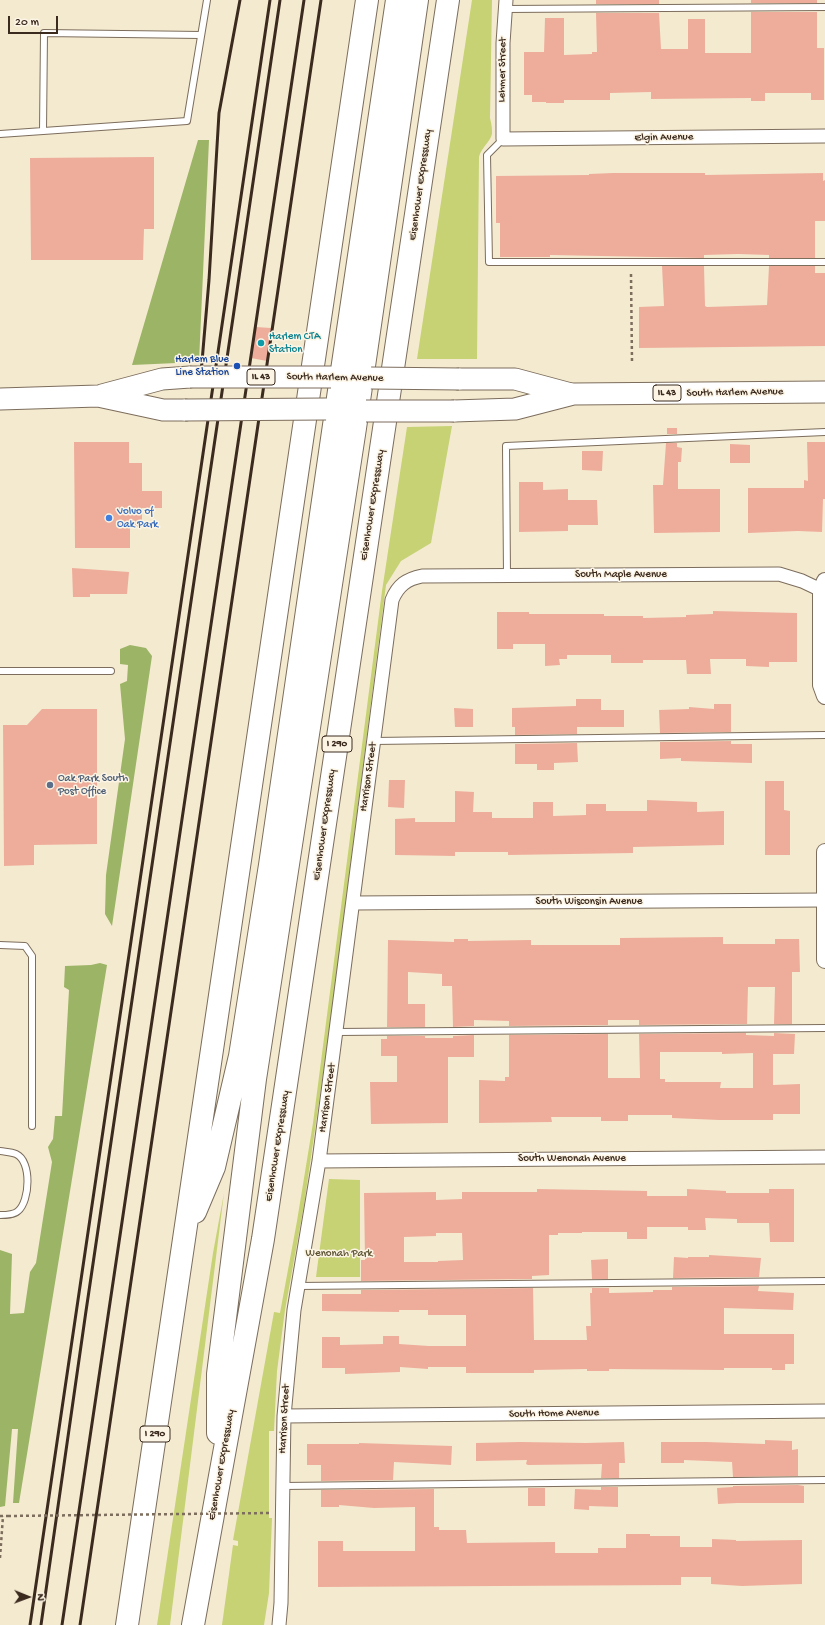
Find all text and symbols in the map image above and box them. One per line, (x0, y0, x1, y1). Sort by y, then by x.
scale bar (10, 8, 60, 34)
text: 20 m (15, 16, 39, 30)
street label: Lehmer Street (496, 37, 510, 103)
street label: Eisenhower Expressway (407, 128, 435, 242)
street label: Elgin Avenue (634, 131, 694, 145)
place label: Harlem CTA Station (269, 330, 320, 356)
marker: Harlem CTA Station (256, 338, 266, 348)
place label: Harlem Blue Line Station (175, 353, 229, 379)
marker: Harlem Blue Line Station (232, 361, 242, 371)
road number: IL 43 (247, 369, 275, 385)
street label: South Harlem Avenue (286, 371, 384, 385)
road number: IL 43 (653, 385, 681, 401)
street label: South Harlem Avenue (686, 386, 784, 400)
street label: Eisenhower Expressway (358, 449, 388, 561)
place label: Volvo of Oak Park (117, 505, 158, 531)
marker: Volvo of Oak Park (104, 513, 114, 523)
street label: South Maple Avenue (575, 568, 667, 582)
road number: I 290 (322, 736, 352, 752)
street label: Harrison Street (358, 742, 380, 812)
street label: Eisenhower Expressway (311, 768, 339, 882)
place label: Oak Park South Post Office (58, 772, 128, 798)
marker: Oak Park South Post Office (45, 780, 55, 790)
street label: South Wisconsin Avenue (536, 895, 642, 909)
street label: Harrison Street (317, 1063, 339, 1133)
street label: Eisenhower Expressway (263, 1090, 293, 1202)
street label: South Wenonah Avenue (518, 1152, 626, 1166)
park label: Wenonah Park (306, 1247, 372, 1261)
street label: Harrison Street (277, 1384, 293, 1454)
street label: South Home Avenue (509, 1407, 599, 1421)
street label: Eisenhower Expressway (206, 1409, 238, 1521)
road number: I 290 (140, 1426, 170, 1442)
north arrow (8, 1577, 48, 1617)
text: N (34, 1594, 46, 1601)

